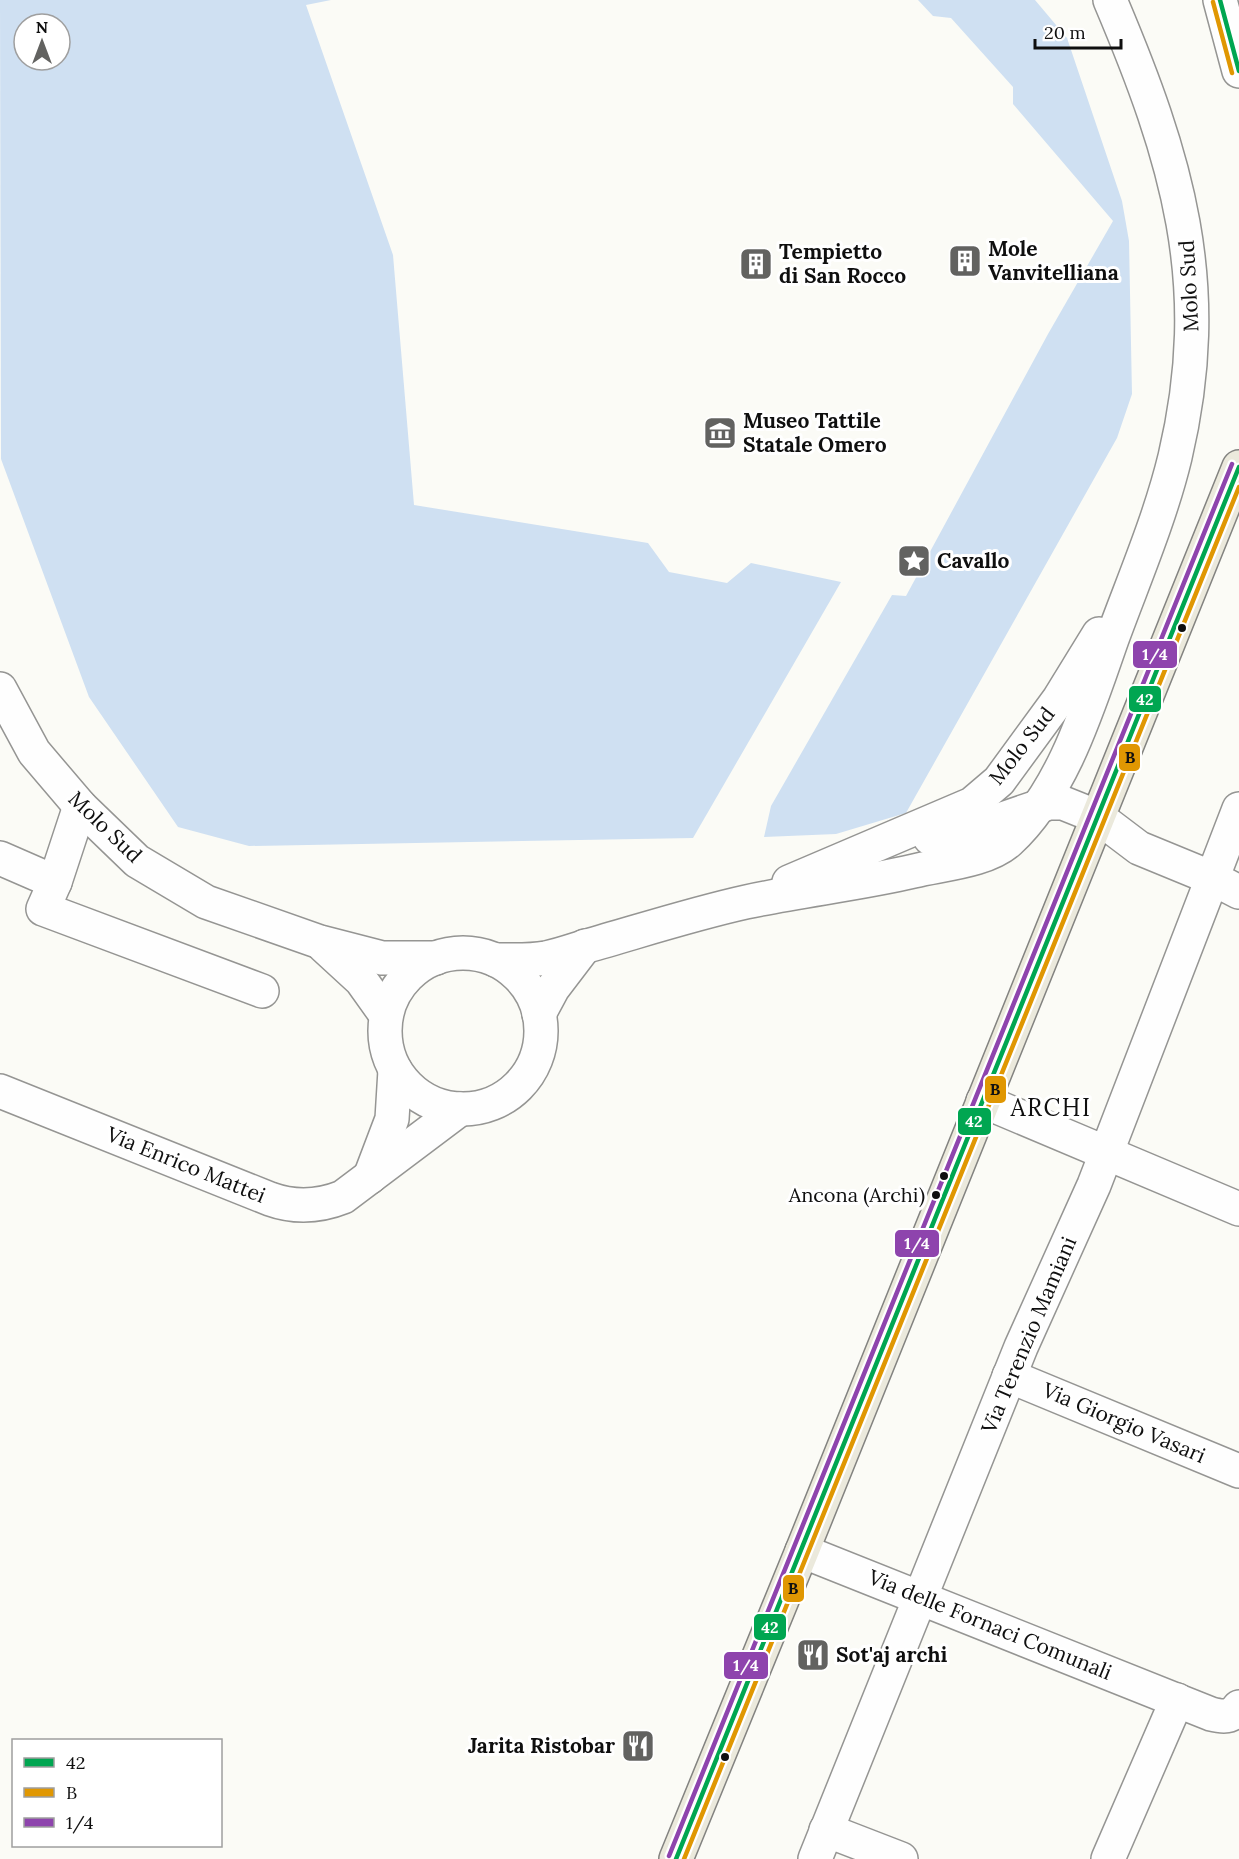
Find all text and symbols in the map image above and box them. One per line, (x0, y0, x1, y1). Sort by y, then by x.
north arrow (12, 12, 72, 72)
scale bar (1035, 12, 1120, 50)
text: N (36, 17, 48, 37)
text: 20 m (1044, 21, 1086, 44)
place label: Mole Vanvitelliana (988, 235, 1119, 286)
place label: Tempietto di San Rocco (779, 238, 906, 289)
street label: Molo Sud (1173, 239, 1204, 333)
building icon: Mole Vanvitelliana (947, 243, 983, 279)
building icon: Tempietto di San Rocco (738, 246, 774, 282)
place label: Museo Tattile Statale Omero (743, 407, 887, 458)
museum icon: Museo Tattile Statale Omero (702, 415, 738, 451)
place icon: Cavallo (896, 543, 932, 579)
place label: Cavallo (937, 547, 1010, 574)
unlabelled marker (1176, 622, 1188, 634)
line badge: 1/4 (1132, 640, 1178, 669)
text: 1/4 (1142, 644, 1168, 665)
line badge: 42 (1128, 685, 1162, 713)
text: 42 (1136, 689, 1154, 709)
street label: Molo Sud (983, 701, 1061, 790)
line badge: B (1118, 743, 1141, 772)
text: B (1125, 747, 1136, 767)
street label: Molo Sud (63, 785, 148, 868)
line badge: B (984, 1075, 1007, 1104)
text: B (990, 1079, 1001, 1099)
district label: ARCHI (1009, 1092, 1092, 1123)
line badge: 42 (957, 1107, 992, 1136)
text: 42 (965, 1111, 983, 1131)
street label: Via Enrico Mattei (102, 1120, 270, 1209)
unlabelled marker (938, 1170, 950, 1182)
place label: Ancona (Archi) (788, 1182, 925, 1208)
marker: Ancona (Archi) (930, 1189, 942, 1201)
line badge: 1/4 (894, 1229, 940, 1258)
street label: Via Terenzio Mamiani (974, 1232, 1082, 1438)
text: 1/4 (904, 1233, 930, 1254)
street label: Via Giorgio Vasari (1038, 1376, 1210, 1469)
street label: Via delle Fornaci Comunali (864, 1563, 1116, 1686)
line badge: B (782, 1574, 805, 1603)
text: B (788, 1578, 799, 1598)
line badge: 42 (753, 1613, 787, 1641)
text: 42 (761, 1617, 779, 1637)
restaurant icon: Sot'aj archi (795, 1637, 831, 1673)
place label: Sot'aj archi (836, 1641, 947, 1668)
line badge: 1/4 (723, 1651, 769, 1680)
text: 1/4 (733, 1655, 759, 1676)
restaurant icon: Jarita Ristobar (620, 1728, 656, 1764)
place label: Jarita Ristobar (468, 1732, 615, 1759)
legend (12, 1739, 222, 1847)
text: 42 (66, 1751, 85, 1774)
unlabelled marker (719, 1751, 731, 1763)
text: B (66, 1781, 77, 1804)
text: 1/4 (66, 1811, 94, 1834)

